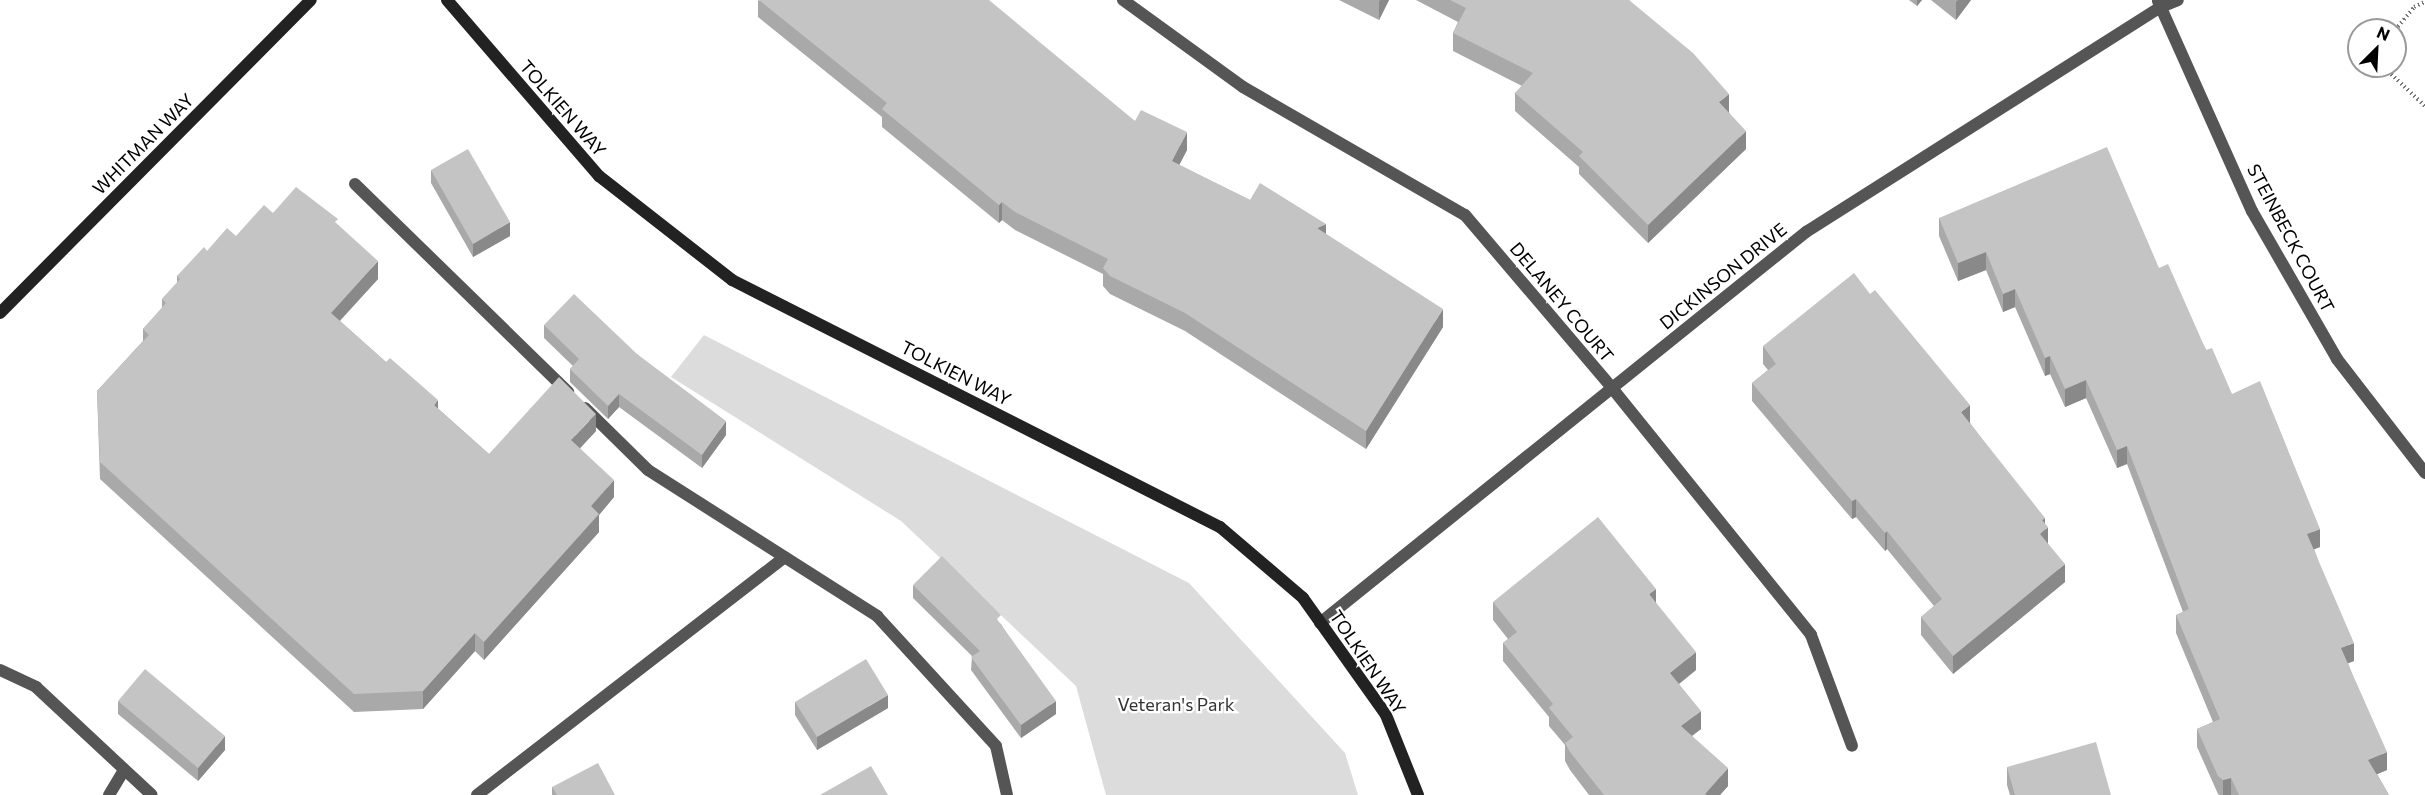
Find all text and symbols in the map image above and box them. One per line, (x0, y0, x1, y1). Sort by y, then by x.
north arrow (2347, 18, 2407, 78)
text: N (2374, 22, 2393, 44)
street label: TOLKIEN WAY (515, 55, 611, 161)
street label: WHITMAN WAY (88, 89, 198, 199)
street label: STEINBECK COURT (2243, 160, 2339, 316)
street label: DICKINSON DRIVE (1655, 218, 1791, 334)
street label: DELANEY COURT (1506, 238, 1618, 366)
street label: TOLKIEN WAY (897, 336, 1015, 410)
street label: TOLKIEN WAY (1325, 606, 1411, 718)
park label: Veteran's Park (1118, 693, 1234, 715)

